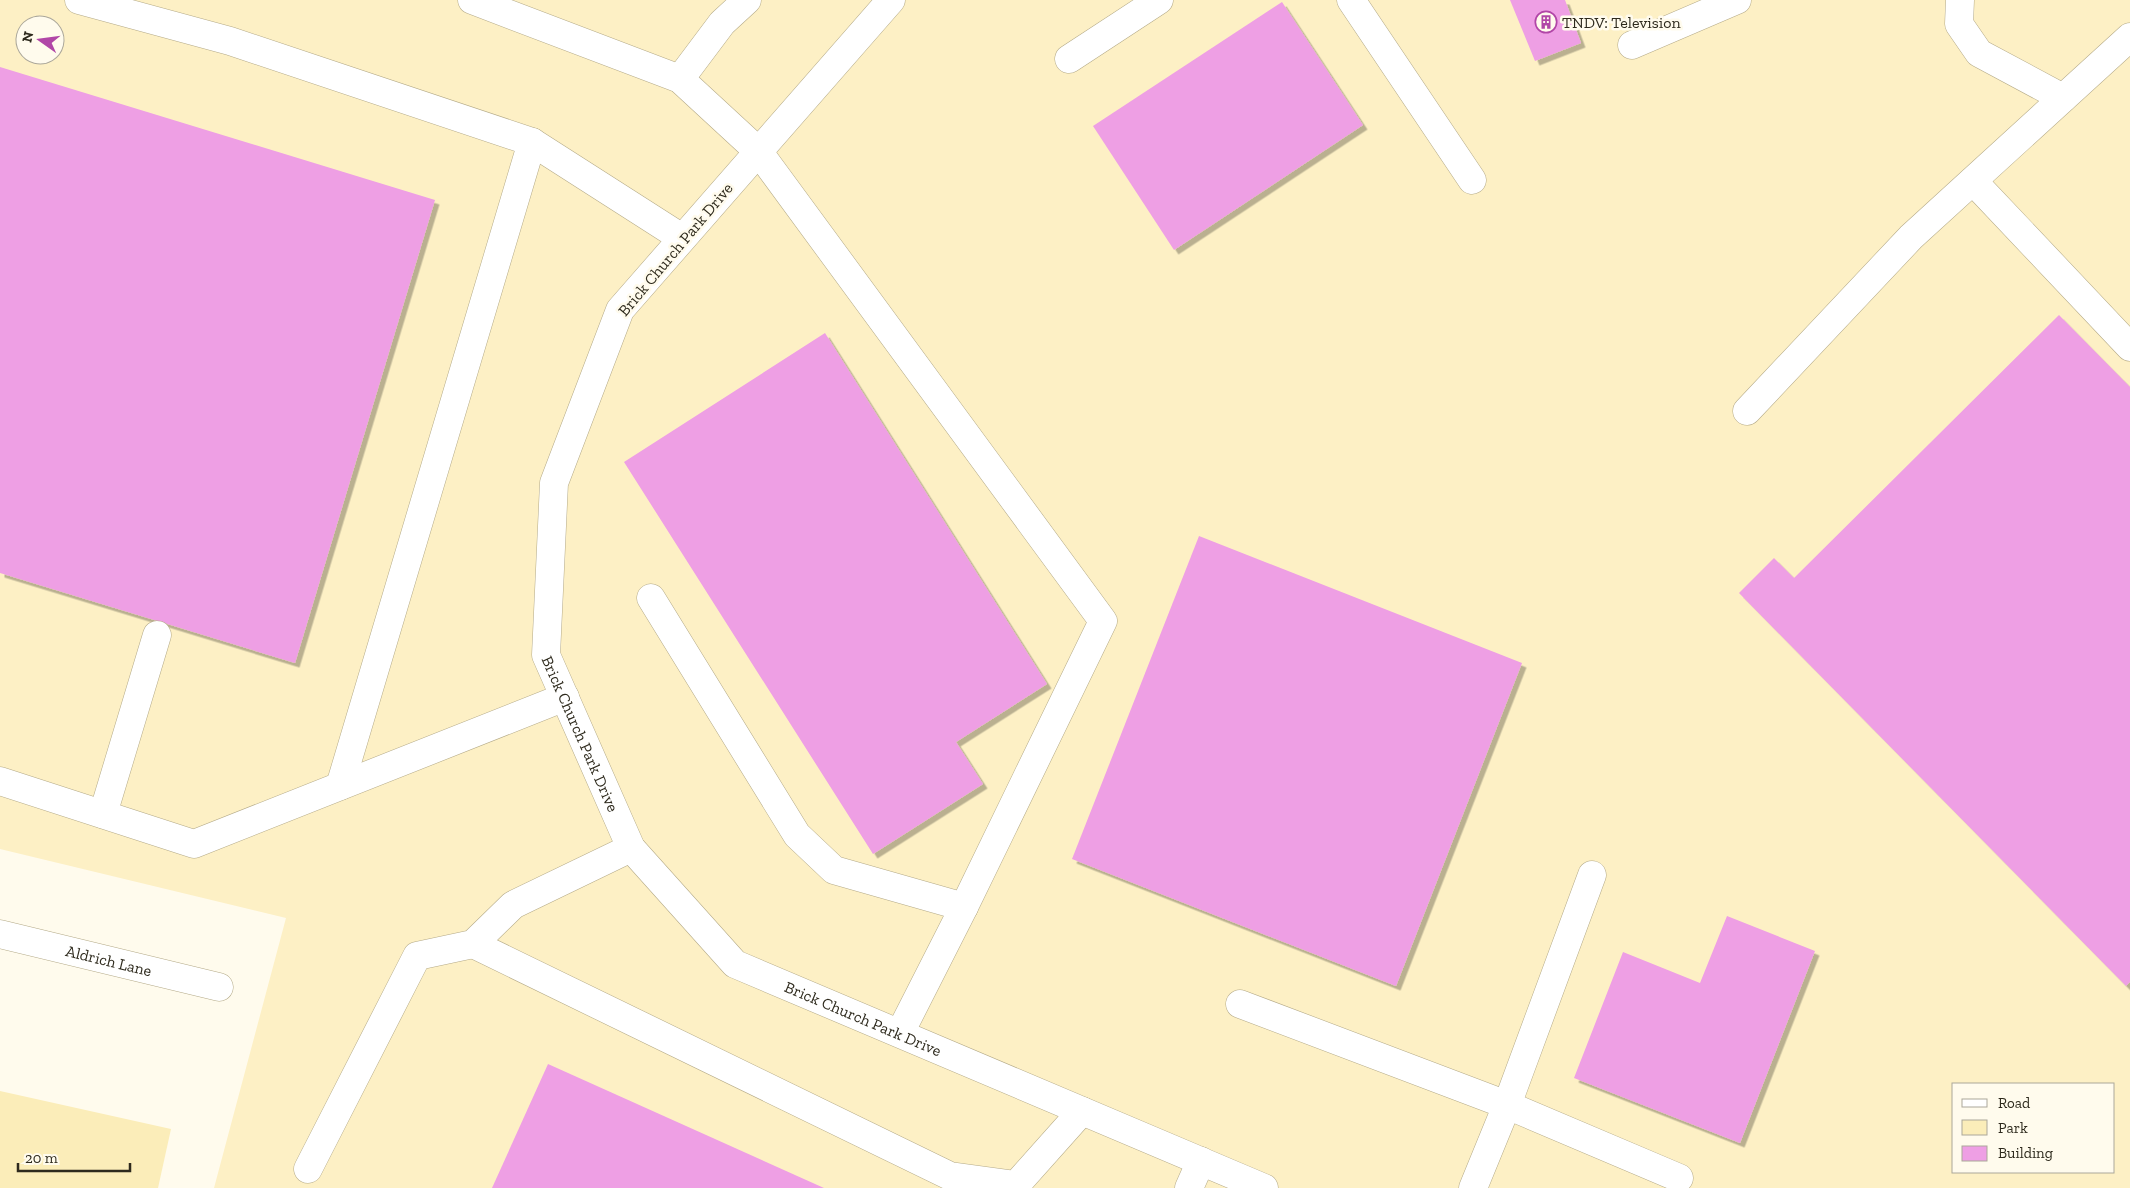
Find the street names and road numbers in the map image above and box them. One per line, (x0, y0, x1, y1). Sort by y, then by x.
street label: Brick Church Park Drive (614, 179, 737, 320)
street label: Brick Church Park Drive (538, 653, 623, 815)
street label: Aldrich Lane (64, 941, 154, 980)
street label: Brick Church Park Drive (782, 977, 944, 1060)

